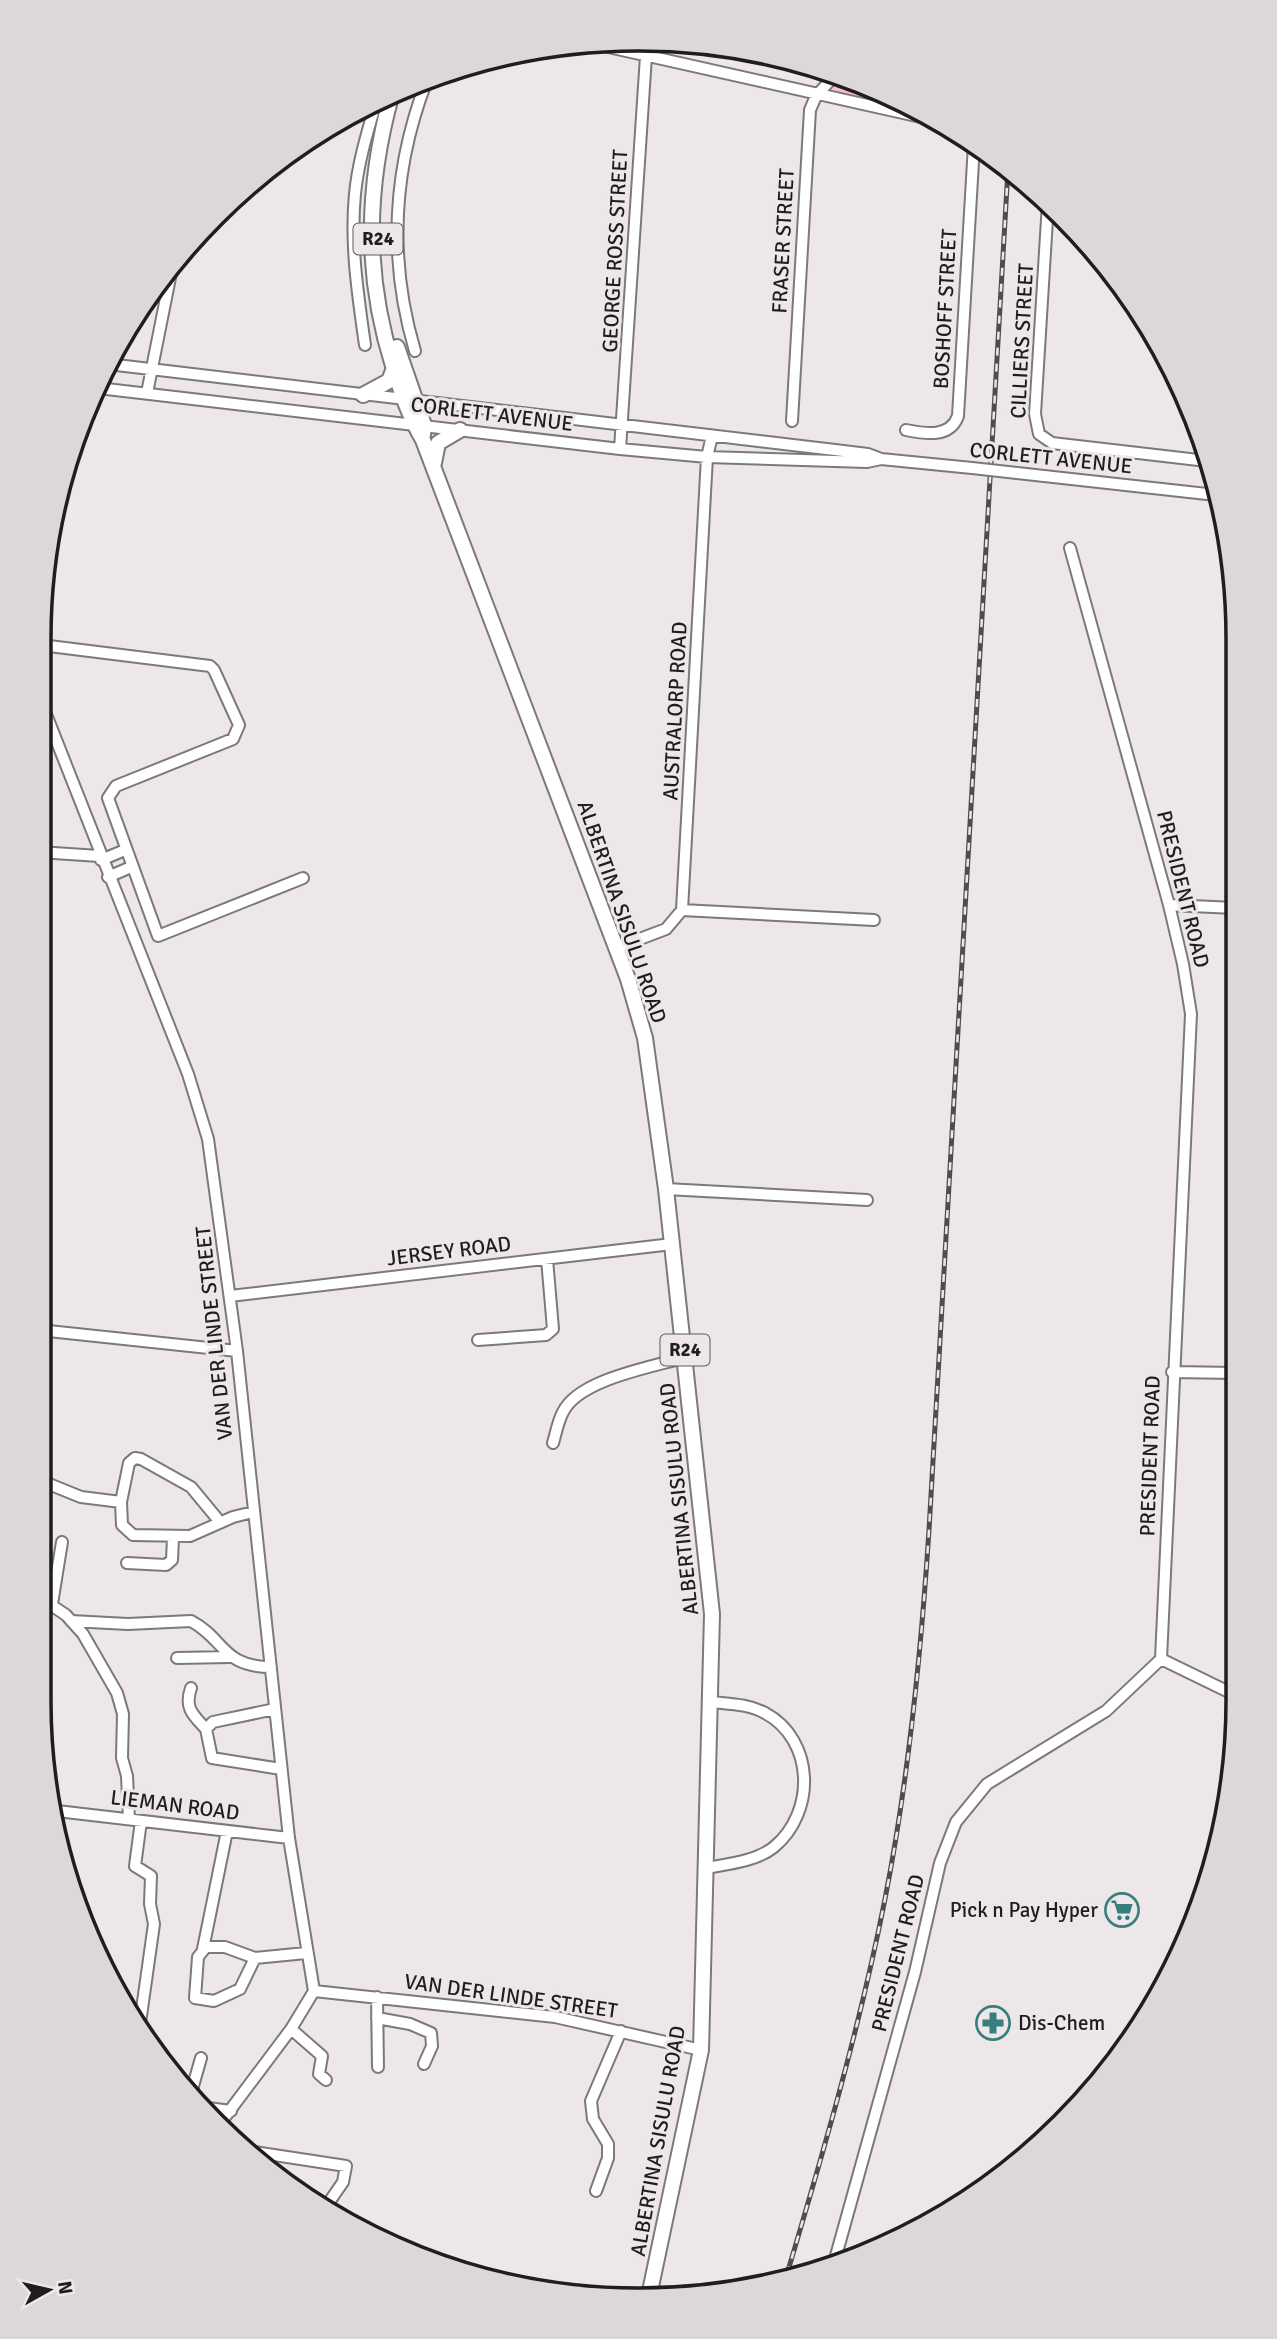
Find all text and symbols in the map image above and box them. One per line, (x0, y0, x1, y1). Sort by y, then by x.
street label: GEORGE ROSS STREET (597, 148, 633, 353)
street label: FRASER STREET (766, 167, 800, 314)
road number: R24 (354, 224, 402, 255)
street label: BOSHOFF STREET (928, 227, 962, 390)
street label: CILLIERS STREET (1005, 262, 1039, 419)
street label: CORLETT AVENUE (409, 391, 575, 437)
street label: CORLETT AVENUE (968, 437, 1134, 479)
street label: AUSTRALORP ROAD (657, 621, 693, 801)
street label: ALBERTINA SISULU ROAD (572, 797, 672, 1027)
street label: PRESIDENT ROAD (1151, 808, 1215, 970)
street label: VAN DER LINDE STREET (190, 1224, 238, 1441)
street label: JERSEY ROAD (385, 1230, 513, 1272)
road number: R24 (660, 1334, 710, 1366)
street label: PRESIDENT ROAD (1134, 1375, 1166, 1537)
street label: ALBERTINA SISULU ROAD (654, 1381, 704, 1617)
street label: LIEMAN ROAD (109, 1784, 241, 1826)
street label: PRESIDENT ROAD (866, 1872, 930, 2034)
supermarket icon: Pick n Pay Hyper (1103, 1891, 1141, 1929)
place label: Pick n Pay Hyper (950, 1897, 1098, 1923)
street label: VAN DER LINDE STREET (403, 1968, 620, 2024)
pharmacy icon: Dis-Chem (974, 2004, 1012, 2042)
place label: Dis-Chem (1018, 2010, 1105, 2036)
street label: ALBERTINA SISULU ROAD (625, 2024, 691, 2258)
north arrow (14, 2255, 84, 2325)
text: N (52, 2280, 78, 2296)

